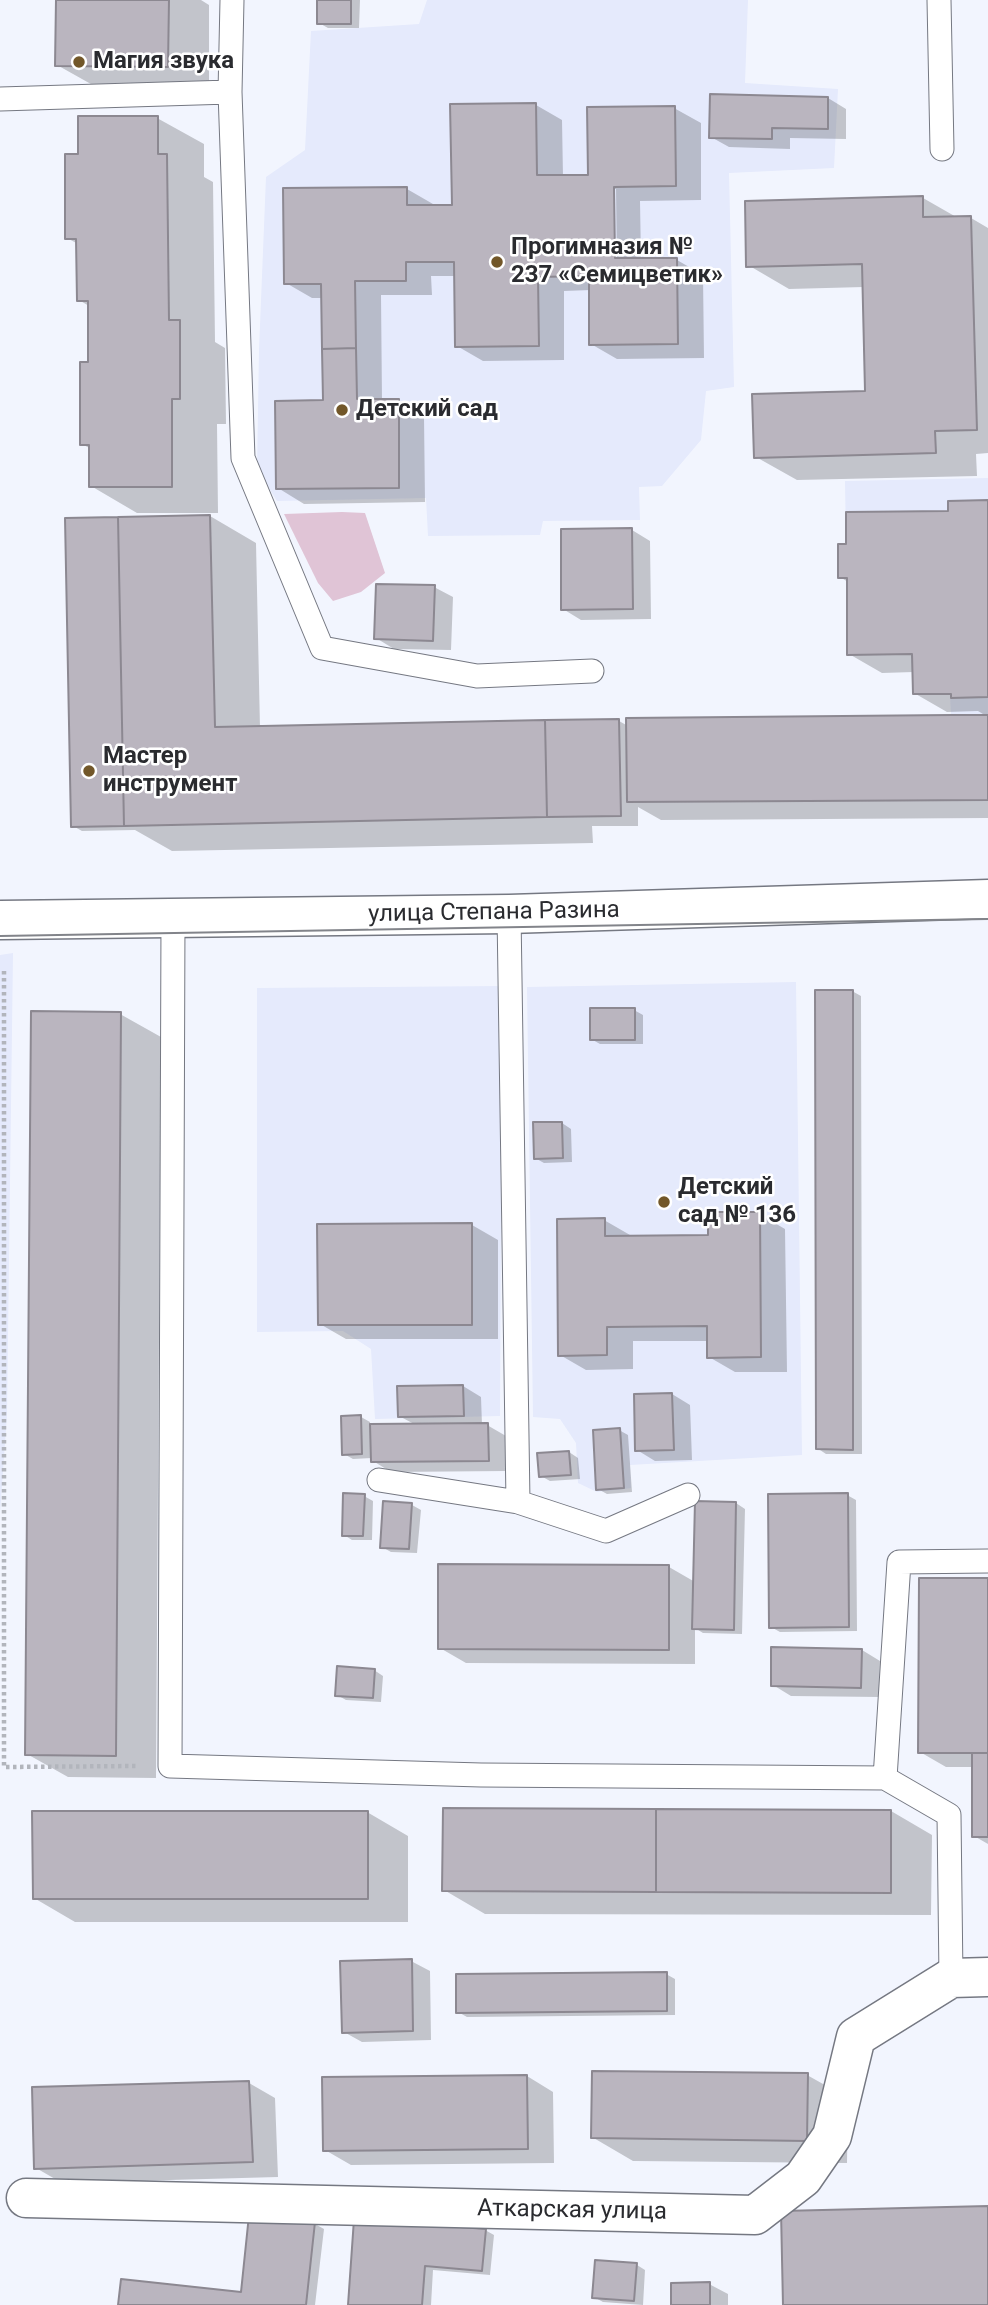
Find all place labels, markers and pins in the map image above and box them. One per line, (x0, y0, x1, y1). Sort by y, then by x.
place label: Магия звука (93, 48, 234, 76)
marker: Магия звука (71, 54, 87, 70)
place label: Прогимназия № 237 «Семицветик» (511, 234, 723, 290)
marker: Прогимназия № 237 «Семицветик» (489, 254, 505, 270)
place label: Детский сад (356, 396, 498, 424)
marker: Детский сад (334, 402, 350, 418)
place label: Мастер инструмент (103, 743, 237, 799)
marker: Мастер инструмент (81, 763, 97, 779)
place label: Детский сад № 136 (678, 1174, 796, 1230)
marker: Детский сад № 136 (656, 1194, 672, 1210)

